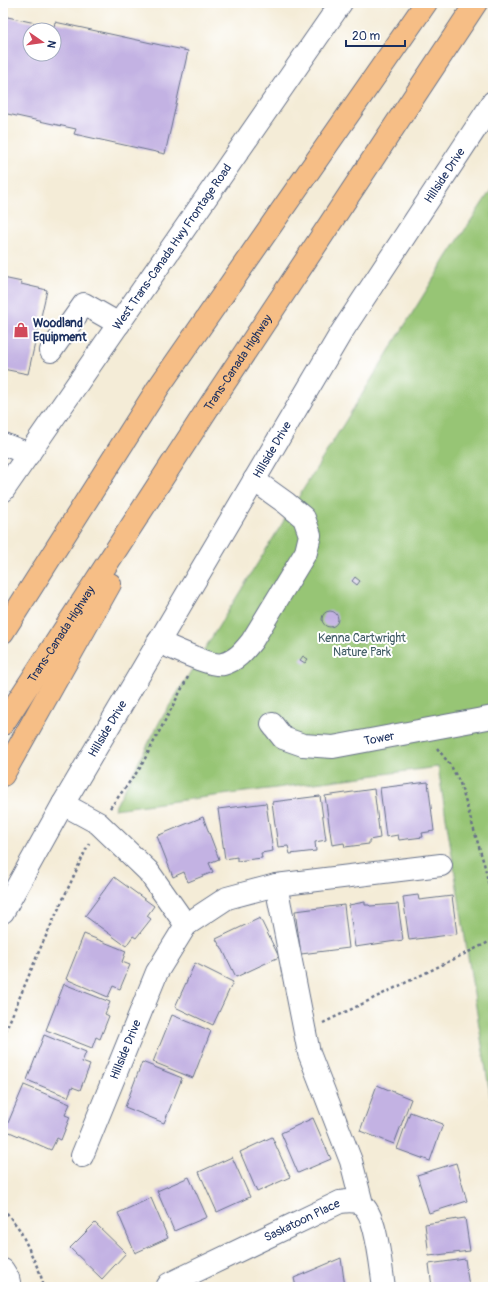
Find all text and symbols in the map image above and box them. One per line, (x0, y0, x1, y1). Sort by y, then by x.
north arrow (22, 22, 62, 62)
scale bar (346, 22, 405, 48)
text: 20 m (352, 29, 381, 44)
text: N (44, 39, 58, 50)
street label: Hillside Drive (421, 145, 468, 206)
street label: West Trans-Canada Hwy Frontage Road (109, 161, 235, 333)
street label: Trans-Canada Highway (201, 312, 275, 414)
place label: Woodland Equipment (33, 316, 88, 345)
shop icon: Woodland Equipment (12, 321, 30, 339)
street label: Hillside Drive (250, 419, 295, 481)
street label: Trans-Canada Highway (24, 583, 98, 685)
park label: Kenna Cartwright Nature Park (318, 631, 406, 660)
street label: Hillside Drive (85, 698, 130, 760)
street label: Tower (363, 728, 396, 749)
street label: Hillside Drive (107, 1017, 144, 1082)
street label: Saskatoon Place (262, 1196, 342, 1245)

